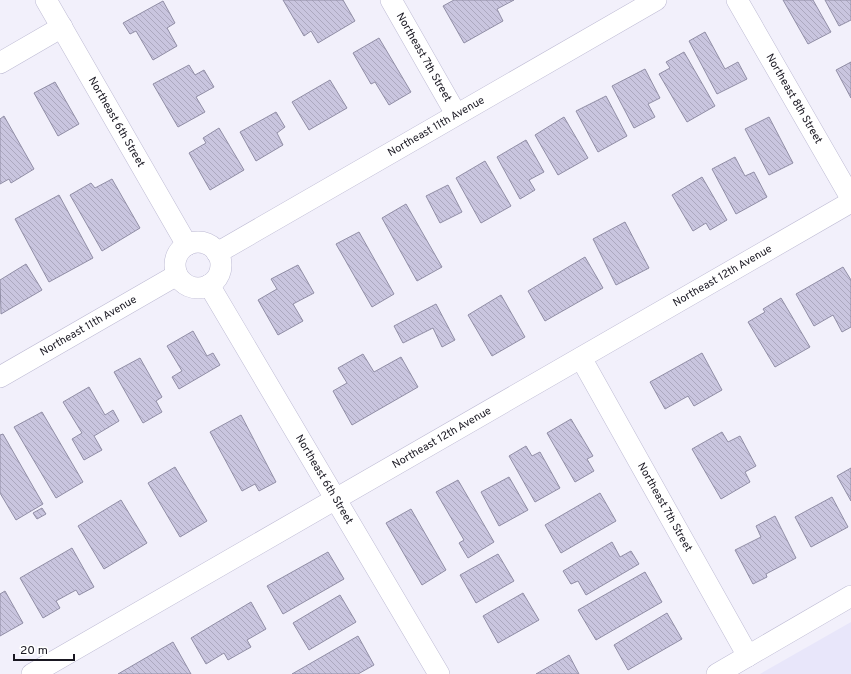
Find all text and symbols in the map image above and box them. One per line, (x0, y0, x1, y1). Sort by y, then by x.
street label: Northeast 7th Street (393, 10, 455, 104)
street label: Northeast 8th Street (762, 51, 825, 146)
street label: Northeast 6th Street (85, 75, 148, 170)
street label: Northeast 11th Avenue (385, 93, 487, 160)
street label: Northeast 12th Avenue (670, 242, 775, 310)
street label: Northeast 11th Avenue (37, 293, 139, 359)
street label: Northeast 12th Avenue (390, 404, 494, 472)
street label: Northeast 6th Street (292, 432, 356, 527)
street label: Northeast 7th Street (634, 460, 695, 554)
scale bar (14, 636, 74, 662)
text: 20 m (20, 643, 48, 659)

